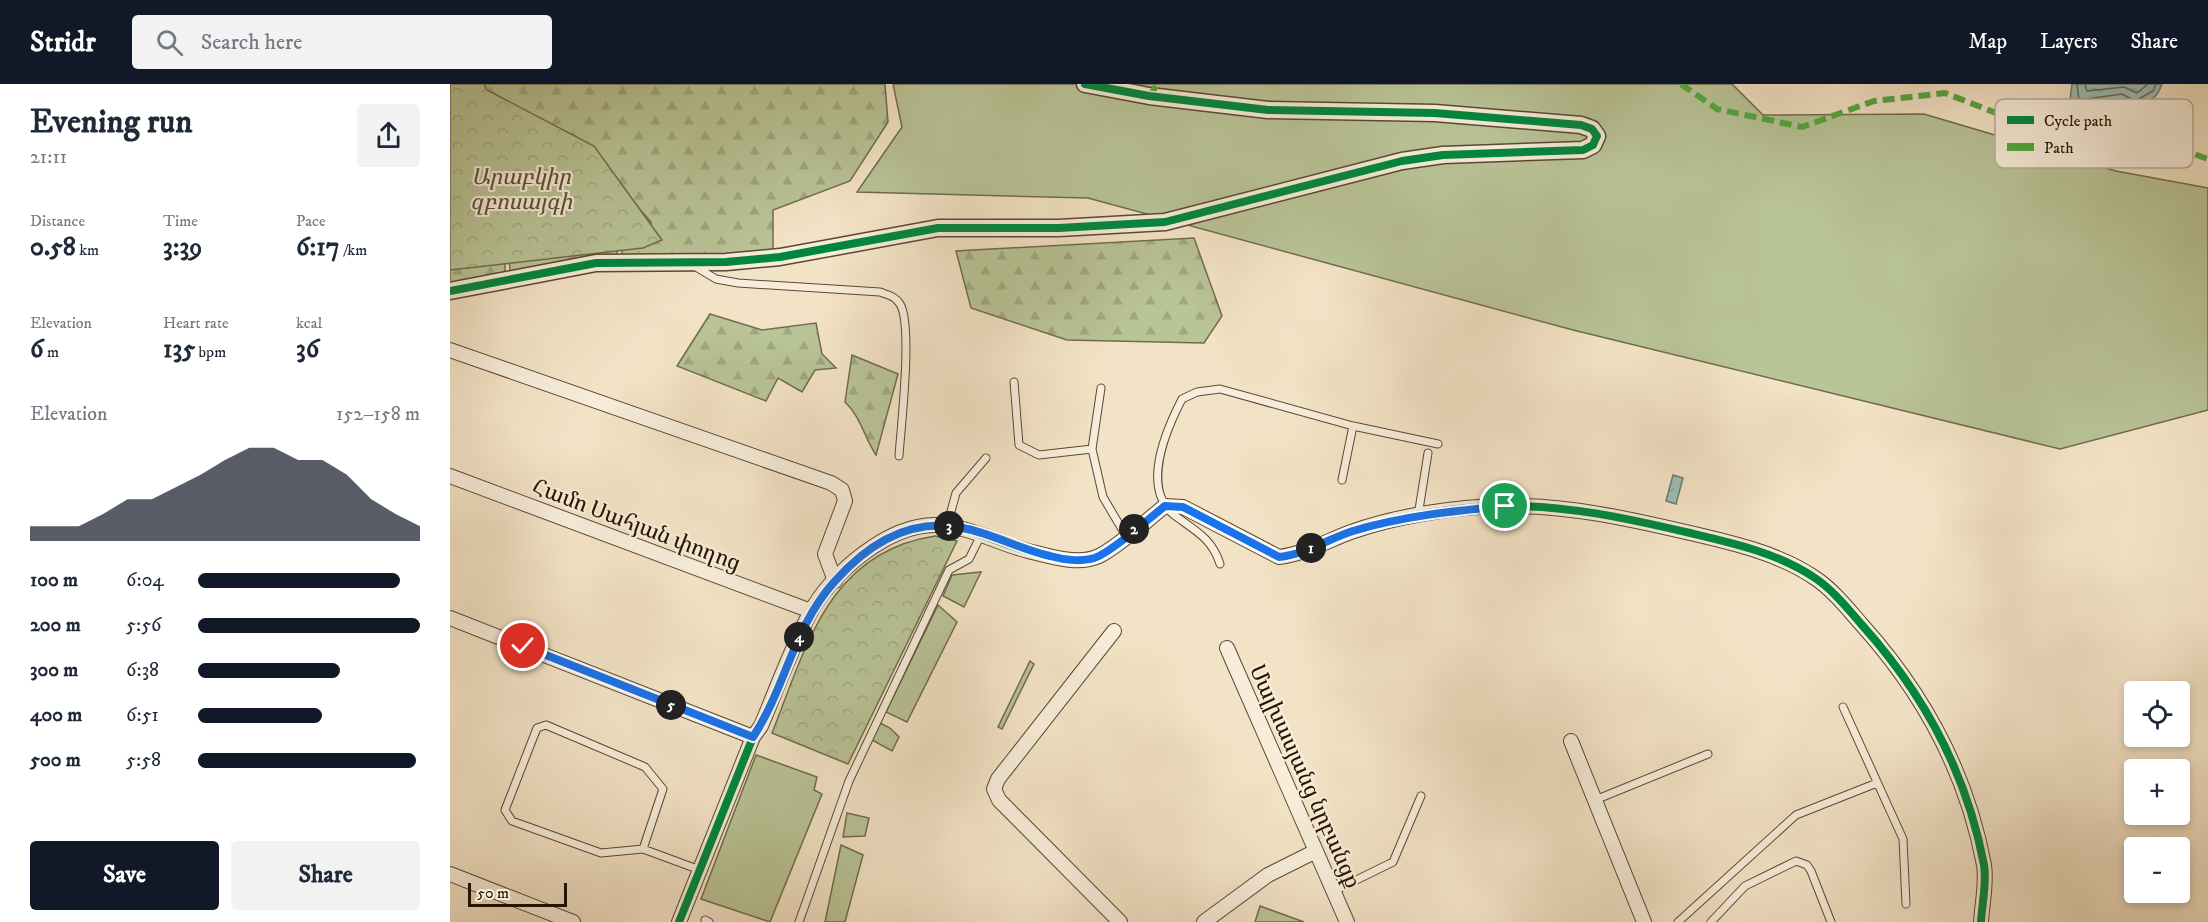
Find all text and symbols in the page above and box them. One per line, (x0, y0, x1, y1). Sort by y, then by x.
search box (132, 15, 552, 69)
text: Stridr (30, 25, 96, 60)
icon: search (153, 26, 186, 59)
text: Search here (201, 29, 302, 56)
text: Map (1968, 29, 2007, 55)
text: Layers (2040, 29, 2098, 55)
text: Share (2131, 29, 2178, 55)
legend (1995, 99, 2193, 168)
text: Evening run (30, 102, 192, 143)
button: share (357, 104, 420, 167)
text: Cycle path (2044, 111, 2113, 131)
text: Path (2044, 138, 2074, 158)
text: 21:11 (30, 145, 67, 170)
park label: Արաբկիր զբոսայգի (470, 164, 573, 216)
text: Distance (30, 211, 85, 231)
text: Time (163, 211, 198, 231)
text: Pace (296, 211, 326, 231)
text: 0.58 (30, 231, 76, 264)
text: 3:39 (163, 231, 202, 264)
text: 6:17 (296, 231, 340, 264)
text: km (76, 240, 99, 260)
text: /km (340, 240, 367, 260)
text: Elevation (30, 313, 92, 333)
text: Heart rate (163, 313, 229, 333)
text: kcal (296, 313, 322, 333)
text: 6 (30, 333, 44, 366)
text: 135 (163, 333, 195, 366)
text: 36 (296, 333, 319, 366)
text: m (44, 342, 59, 362)
text: bpm (195, 342, 226, 362)
text: Elevation (30, 402, 107, 427)
text: 152–158 m (336, 402, 420, 427)
street label: Համո Սահյան փողոց (529, 473, 744, 578)
pin (1479, 480, 1530, 531)
icon: arrive (1488, 489, 1521, 522)
pin: 3 (934, 511, 964, 541)
pin: 2 (1119, 514, 1149, 544)
text: 3 (946, 516, 952, 536)
text: 2 (1130, 519, 1138, 539)
pin: 1 (1296, 533, 1326, 563)
text: 1 (1308, 538, 1314, 558)
text: 100 m (30, 568, 78, 593)
text: 6:04 (126, 568, 164, 593)
text: 200 m (30, 613, 81, 638)
text: 5:56 (126, 613, 162, 638)
pin (497, 620, 548, 671)
pin: 4 (784, 622, 814, 652)
text: 4 (794, 627, 804, 647)
icon: check (506, 629, 539, 662)
text: 300 m (30, 658, 78, 683)
text: 6:38 (126, 658, 159, 683)
street label: Մալխասյանց նրբանցք (1243, 661, 1366, 893)
map controls (2124, 681, 2190, 903)
button: locate (2124, 681, 2190, 747)
pin: 5 (656, 690, 686, 720)
text: 5 (667, 695, 675, 715)
text: 400 m (30, 703, 82, 728)
text: 6:51 (126, 703, 159, 728)
text: 500 m (30, 748, 81, 773)
text: 5:58 (126, 748, 161, 773)
button: + (2124, 759, 2190, 825)
button: − (2124, 837, 2190, 903)
button: Save (30, 841, 219, 910)
button: Share (231, 841, 420, 910)
scale bar (468, 880, 567, 908)
text: 50 m (477, 883, 509, 903)

